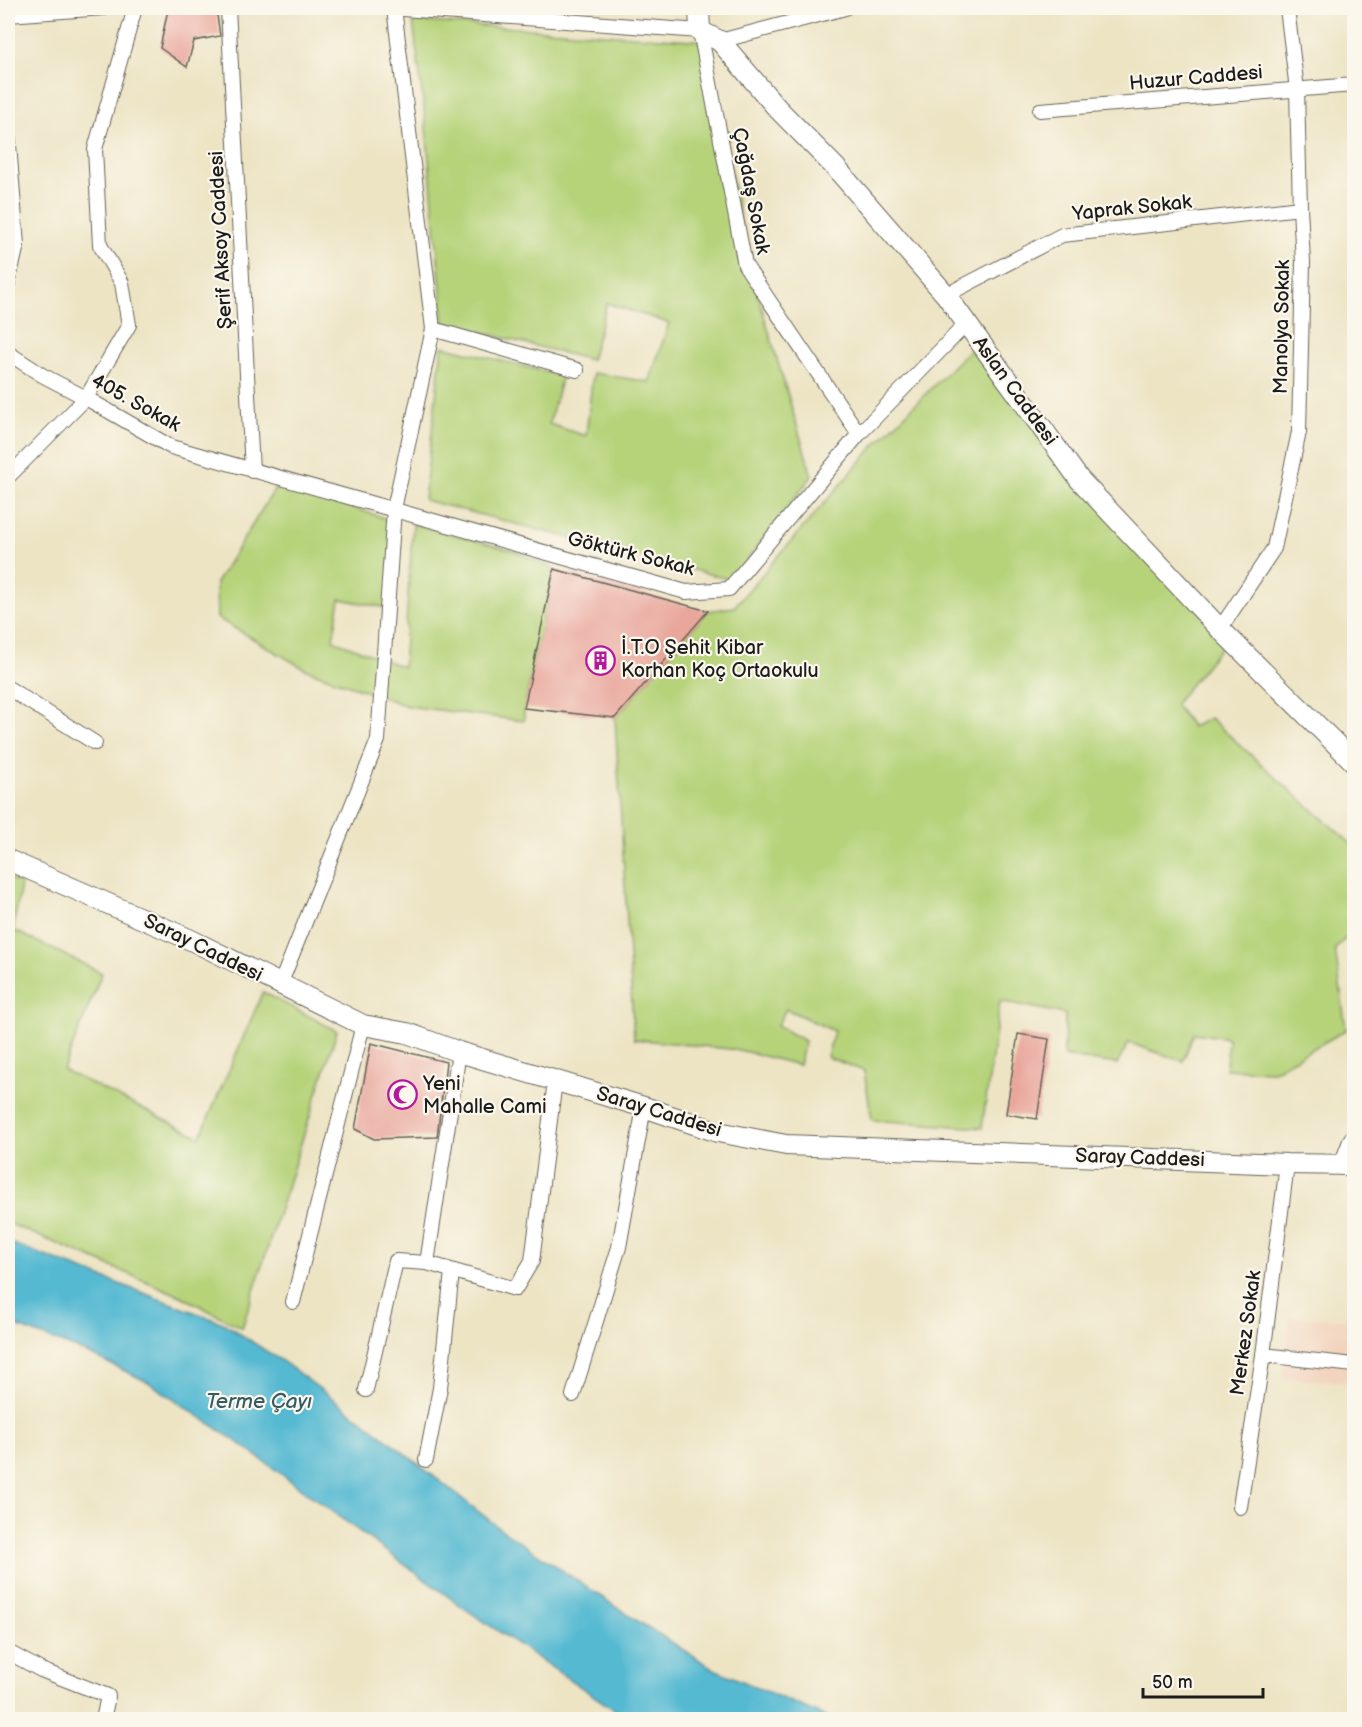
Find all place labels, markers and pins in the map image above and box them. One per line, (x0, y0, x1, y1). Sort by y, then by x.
place label: İ.T.O Şehit Kibar Korhan Koç Ortaokulu (621, 635, 819, 683)
building icon: İ.T.O Şehit Kibar Korhan Koç Ortaokulu (584, 644, 616, 676)
place label: Yeni Mahalle Cami (422, 1072, 547, 1119)
mosque icon: Yeni Mahalle Cami (386, 1079, 418, 1111)

